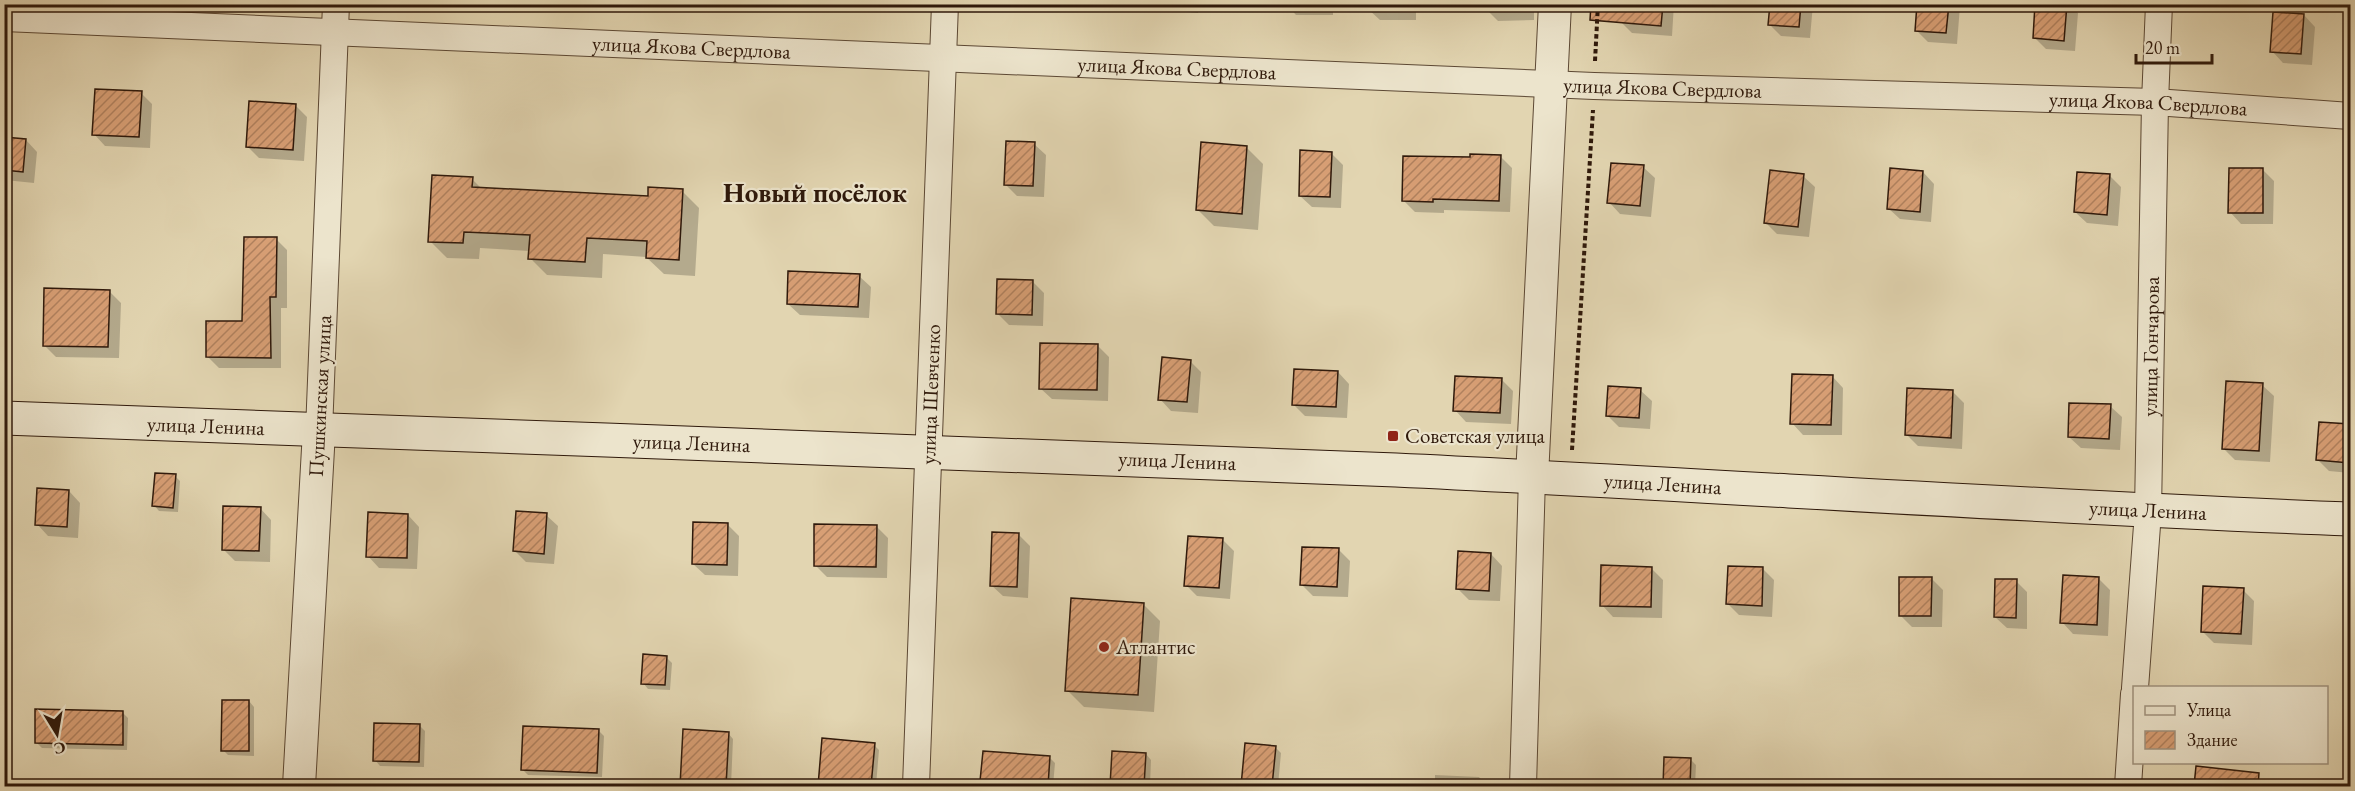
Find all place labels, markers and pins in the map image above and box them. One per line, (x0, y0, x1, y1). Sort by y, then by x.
place label: Советская улица (1405, 422, 1546, 449)
marker: Советская улица (1386, 429, 1400, 443)
place label: Атлантис (1115, 633, 1196, 660)
marker: Атлантис (1097, 640, 1111, 654)

